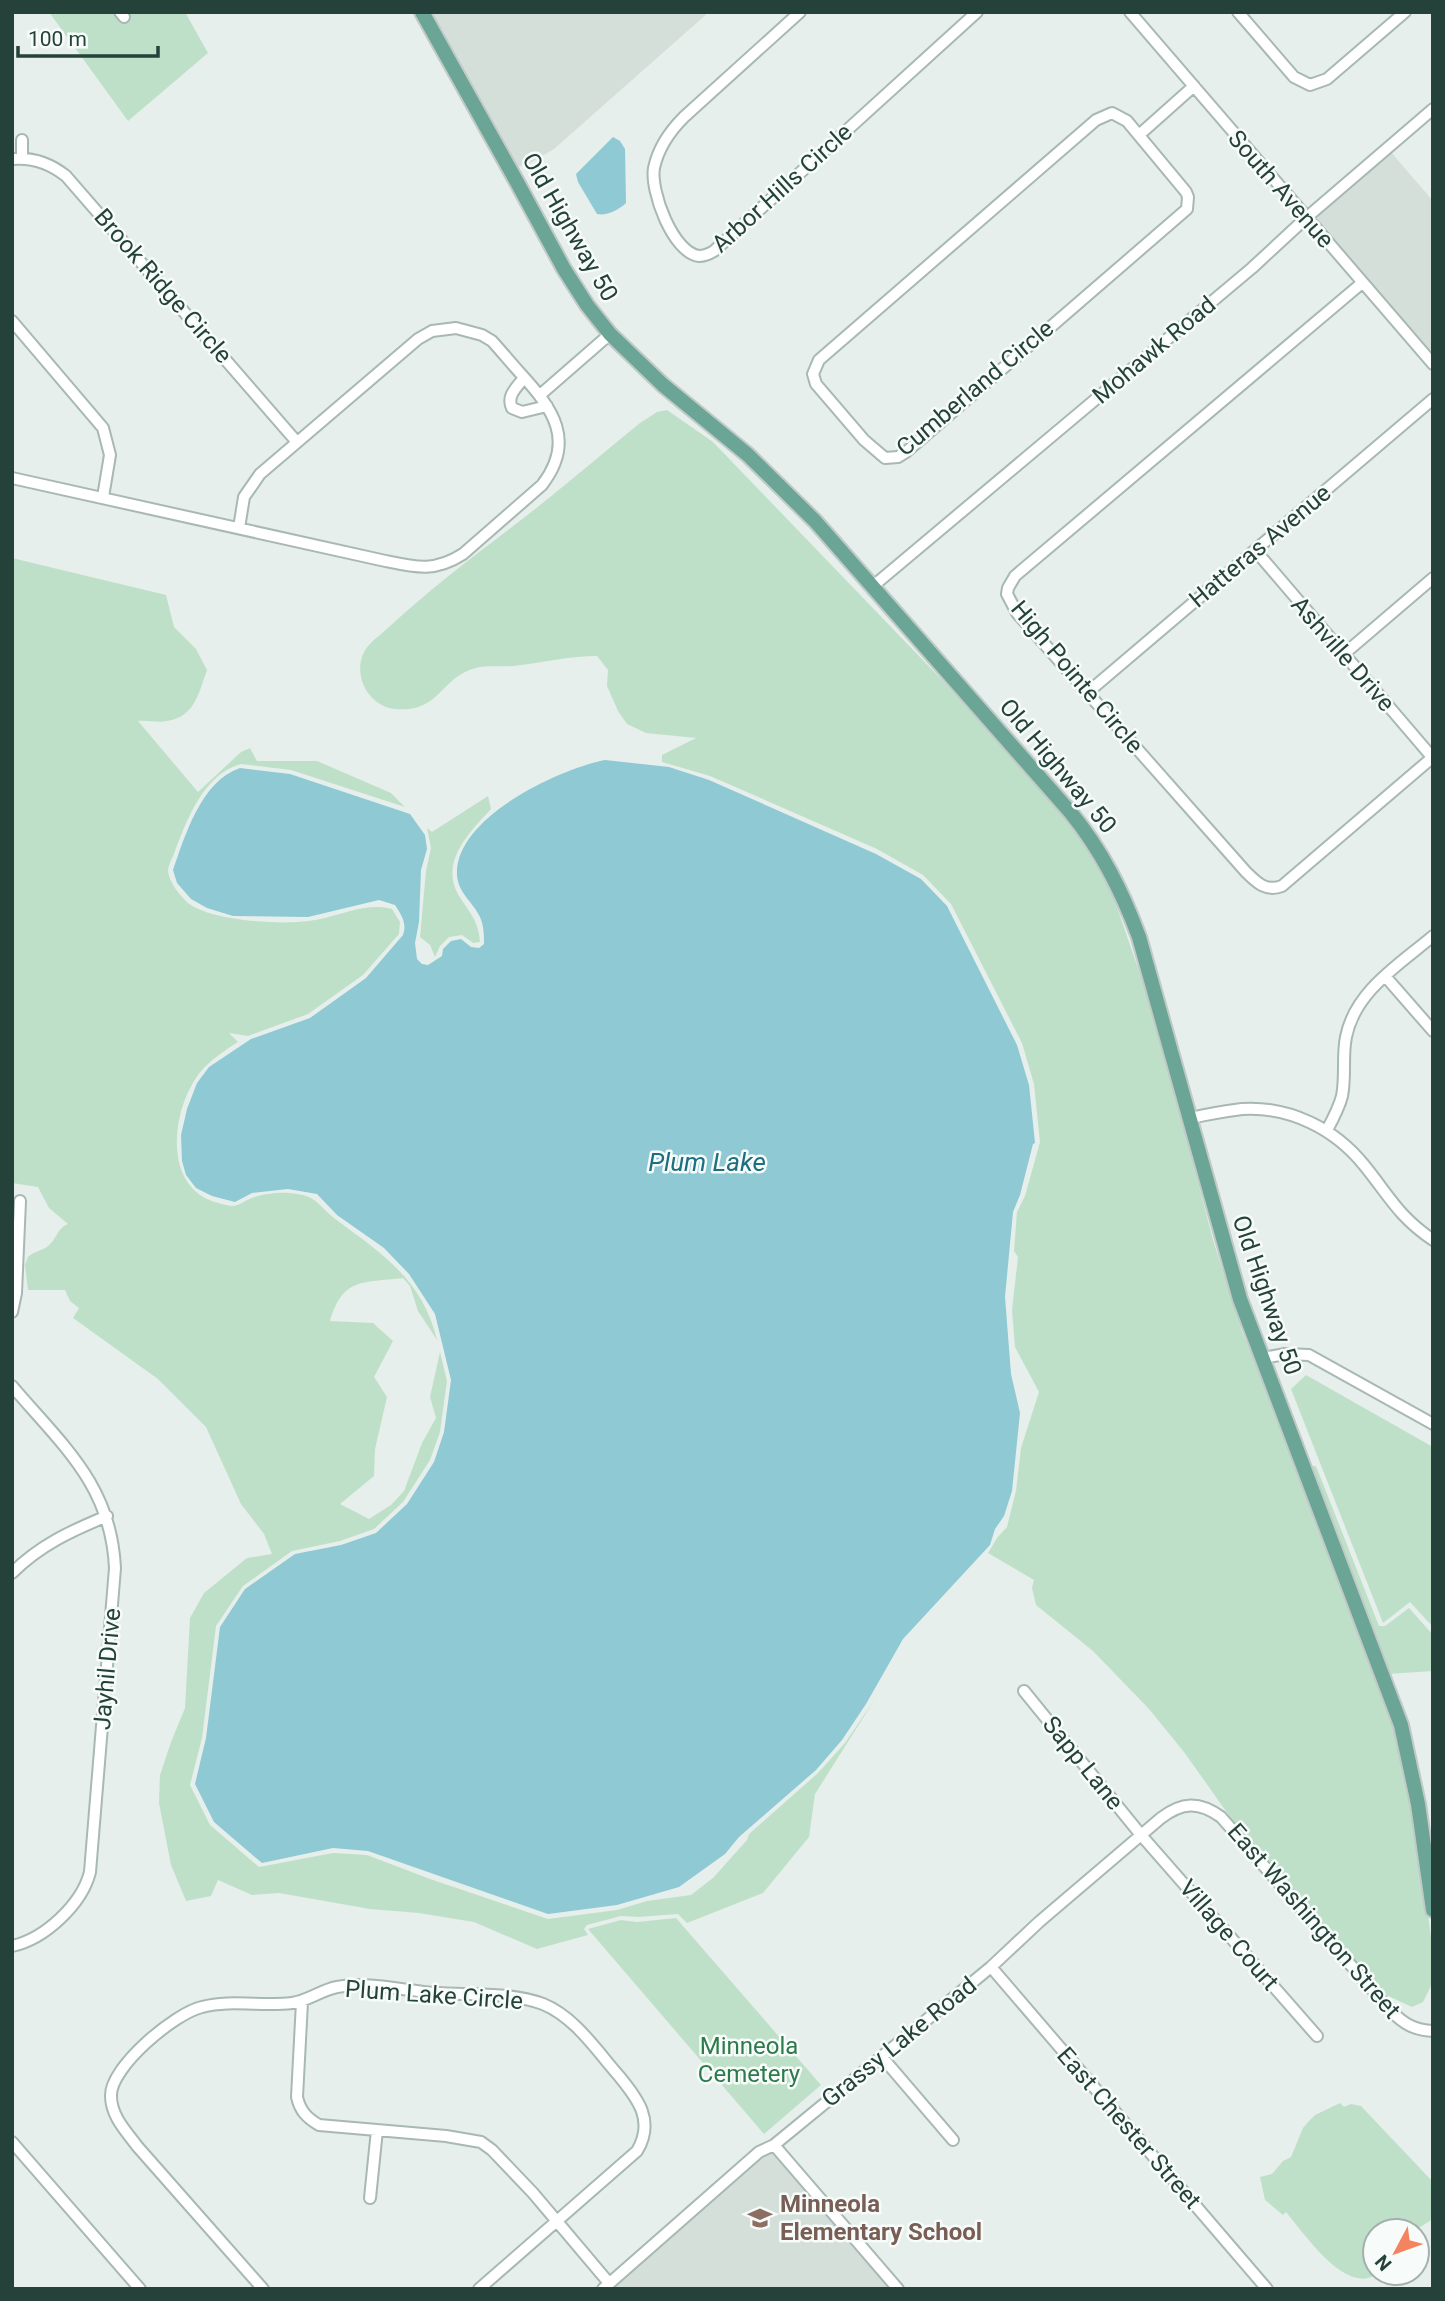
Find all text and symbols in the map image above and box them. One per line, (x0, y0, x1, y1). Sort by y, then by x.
scale bar (18, 14, 158, 58)
text: 100 m (28, 27, 87, 51)
street label: Arbor Hills Circle (706, 118, 858, 258)
street label: South Avenue (1222, 124, 1340, 254)
street label: Old Highway 50 (516, 148, 624, 306)
street label: Brook Ridge Circle (88, 203, 238, 369)
street label: Mohawk Road (1087, 290, 1221, 410)
street label: Cumberland Circle (891, 314, 1059, 462)
street label: Hatteras Avenue (1184, 479, 1336, 613)
street label: Ashville Drive (1286, 591, 1400, 717)
street label: High Pointe Circle (1005, 595, 1149, 759)
street label: Old Highway 50 (994, 693, 1122, 839)
water label: Plum Lake (648, 1147, 766, 1177)
street label: Old Highway 50 (1227, 1212, 1307, 1378)
street label: Jayhil Drive (88, 1607, 126, 1731)
street label: Sapp Lane (1037, 1711, 1129, 1815)
street label: East Washington Street (1222, 1818, 1406, 2024)
street label: Village Court (1173, 1874, 1285, 1996)
street label: Grassy Lake Road (816, 1971, 982, 2113)
street label: Plum Lake Circle (344, 1975, 524, 2015)
park label: Minneola Cemetery (698, 2032, 801, 2088)
street label: East Chester Street (1051, 2042, 1207, 2215)
place label: Minneola Elementary School (780, 2190, 982, 2246)
school or university icon: Minneola Elementary School (746, 2204, 774, 2232)
north arrow (1361, 2217, 1431, 2287)
text: N (1370, 2250, 1397, 2275)

